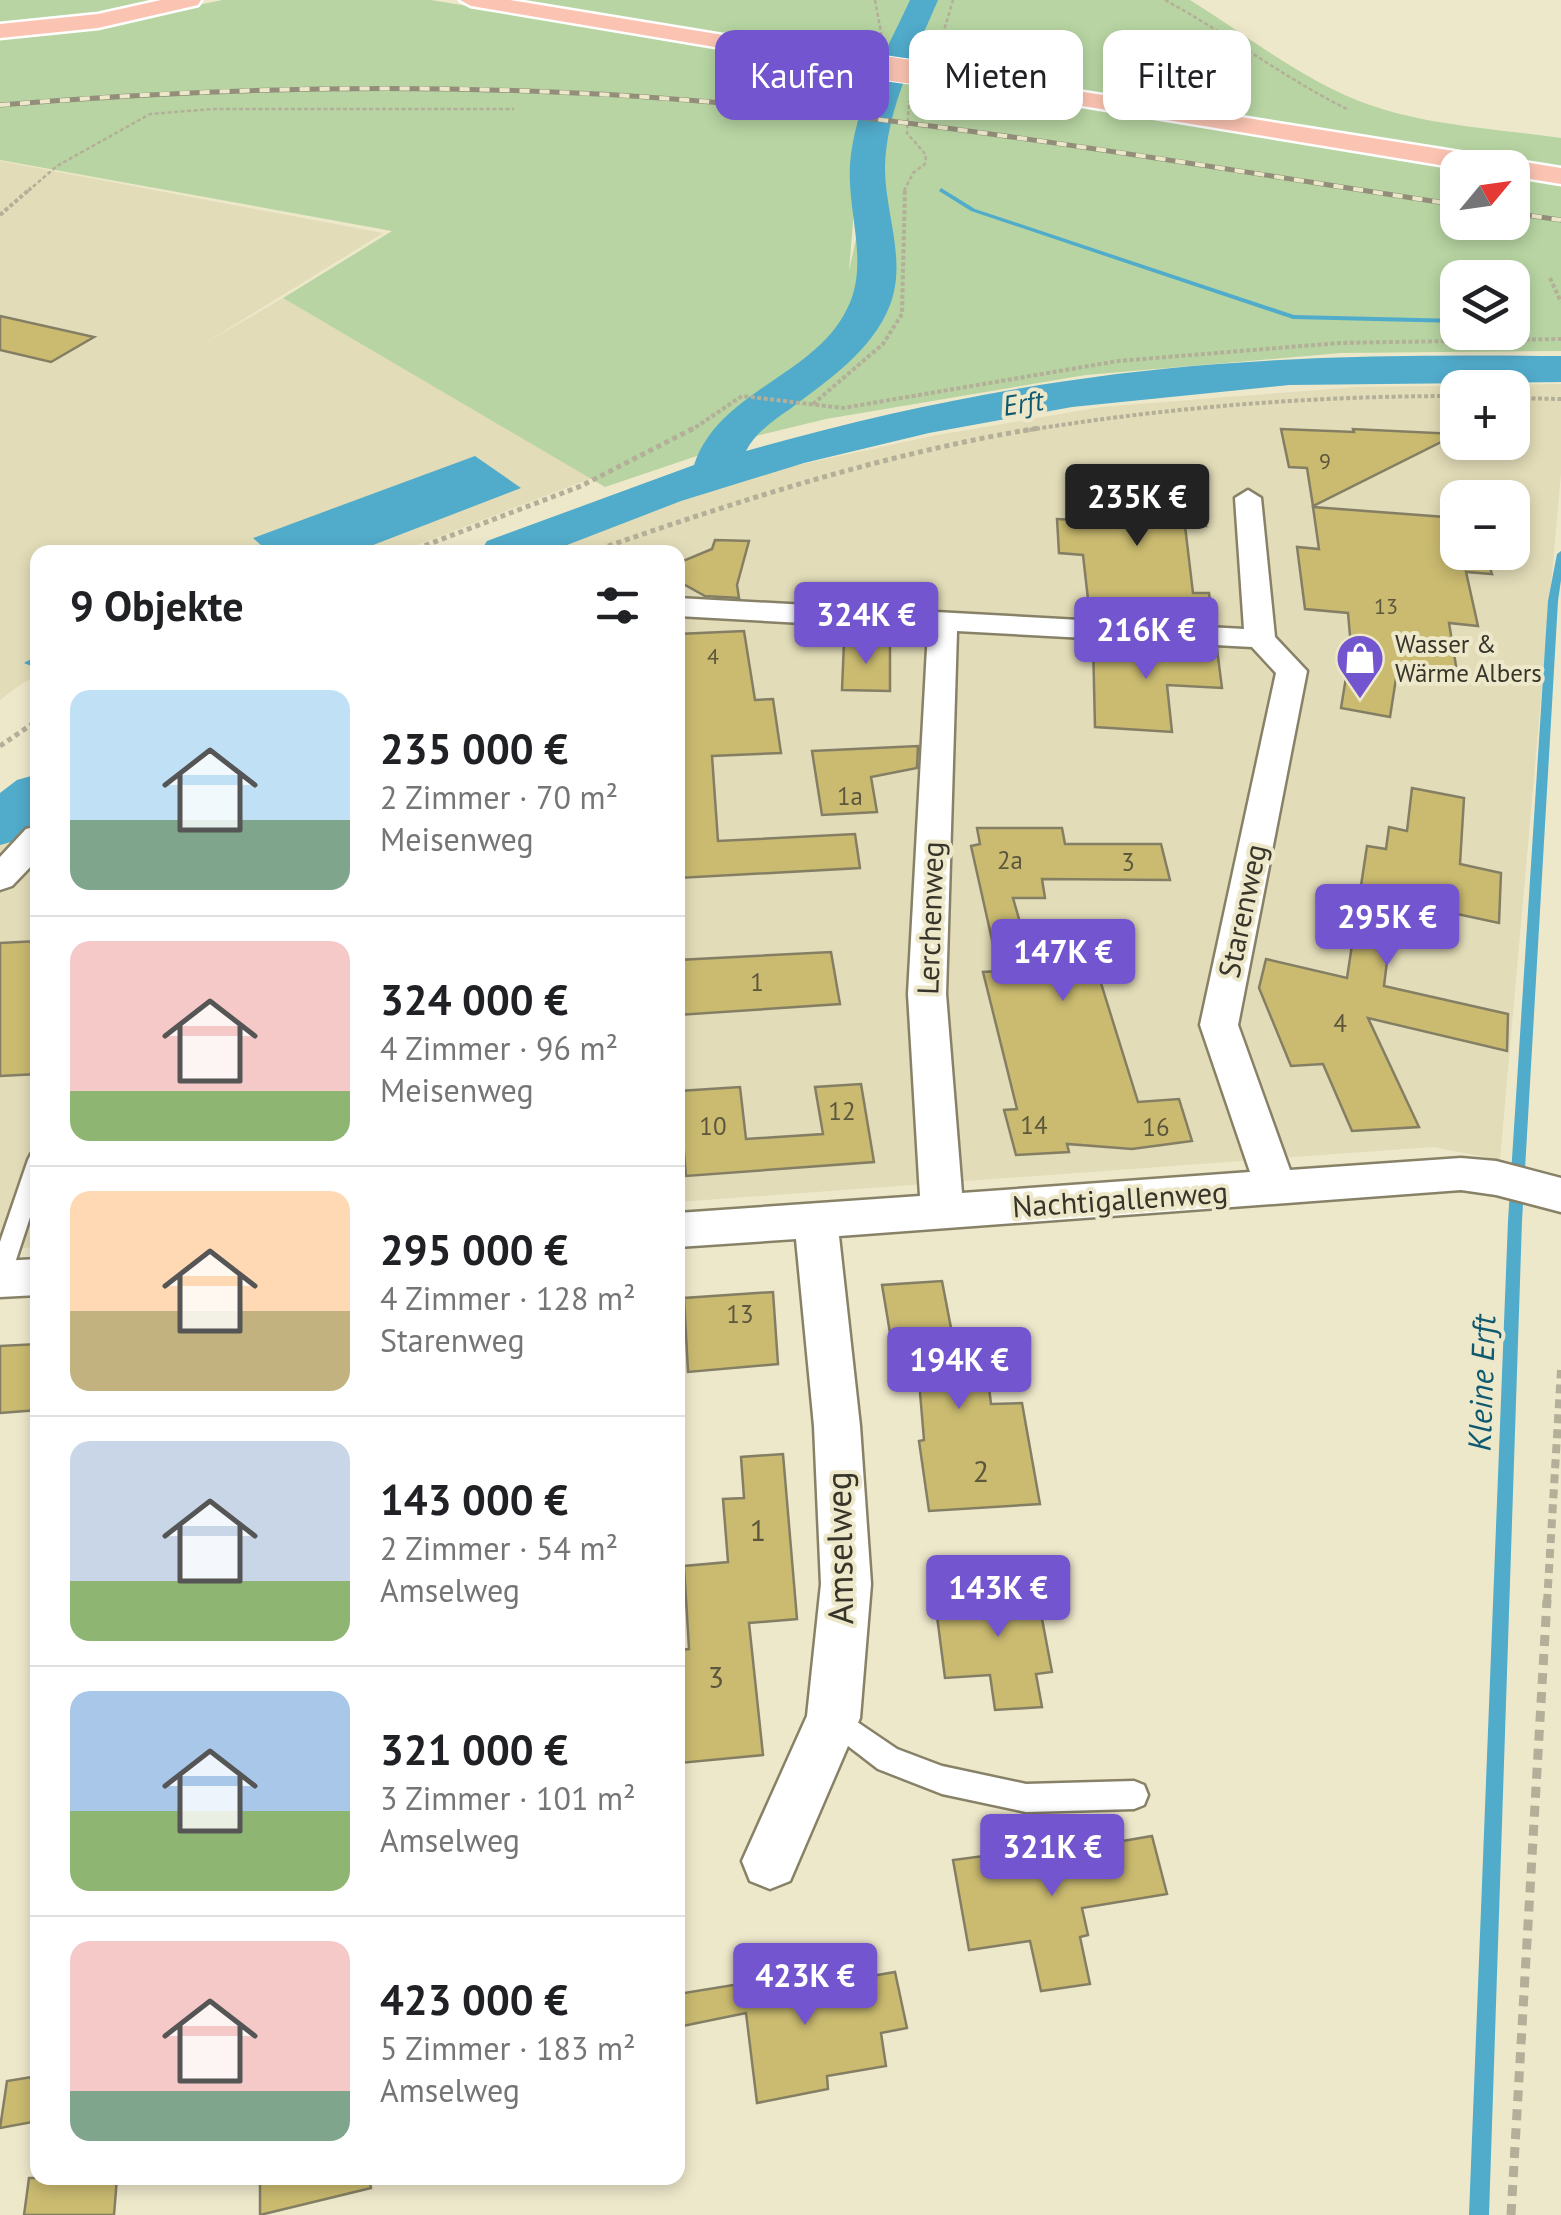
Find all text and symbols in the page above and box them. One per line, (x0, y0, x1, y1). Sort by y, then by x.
chip: Kaufen (715, 30, 889, 120)
chip: Mieten (909, 30, 1083, 120)
chip: Filter (1103, 30, 1251, 120)
north arrow (1440, 150, 1530, 240)
map controls (1440, 150, 1530, 570)
button: layers (1440, 260, 1530, 350)
button: + (1440, 370, 1530, 460)
water label: Erft (1000, 381, 1047, 424)
house number: 9 (1319, 447, 1331, 475)
pin: 235K € (1056, 464, 1218, 549)
text: 235K € (1087, 475, 1187, 517)
button: − (1440, 480, 1530, 570)
text: 9 Objekte (70, 578, 244, 633)
icon: filters (590, 578, 645, 633)
pin: 324K € (785, 582, 947, 667)
house number: 13 (1374, 592, 1398, 620)
text: 324K € (816, 593, 916, 635)
pin: 216K € (1065, 597, 1227, 682)
text: 216K € (1096, 608, 1196, 650)
place label: Wasser & Wärme Albers (1395, 628, 1542, 689)
shop icon: Wasser & Wärme Albers (1334, 632, 1386, 700)
house number: 4 (707, 642, 719, 670)
text: 235 000 € (380, 721, 568, 776)
icon: home (150, 730, 270, 850)
text: 2 Zimmer · 70 m² (380, 776, 618, 818)
house number: 1a (837, 780, 863, 812)
text: Meisenweg (380, 818, 534, 860)
street label: Starenweg (1208, 840, 1275, 981)
street label: Lerchenweg (907, 841, 952, 995)
house number: 2a (997, 844, 1023, 876)
house number: 3 (1121, 846, 1135, 878)
pin: 295K € (1306, 884, 1468, 969)
text: 295K € (1337, 895, 1437, 937)
pin: 147K € (982, 919, 1144, 1004)
text: 147K € (1013, 930, 1113, 972)
house number: 1 (750, 966, 764, 998)
text: 324 000 € (380, 972, 568, 1027)
icon: home (150, 981, 270, 1101)
house number: 4 (1333, 1007, 1347, 1039)
text: 4 Zimmer · 96 m² (380, 1027, 618, 1069)
text: Meisenweg (380, 1069, 534, 1111)
house number: 12 (828, 1095, 856, 1127)
house number: 14 (1020, 1109, 1048, 1141)
house number: 10 (699, 1110, 727, 1142)
house number: 16 (1142, 1111, 1170, 1143)
street label: Nachtigallenweg (1011, 1172, 1229, 1225)
text: 295 000 € (380, 1222, 568, 1277)
icon: home (150, 1231, 270, 1351)
text: 4 Zimmer · 128 m² (380, 1277, 636, 1319)
house number: 13 (726, 1298, 754, 1330)
water label: Kleine Erft (1458, 1312, 1504, 1452)
text: Starenweg (380, 1319, 525, 1361)
pin: 194K € (878, 1327, 1040, 1412)
text: 194K € (909, 1338, 1009, 1380)
house number: 2 (973, 1451, 989, 1490)
street label: Amselweg (815, 1471, 863, 1625)
text: 143 000 € (380, 1472, 568, 1527)
icon: home (150, 1481, 270, 1601)
house number: 1 (750, 1510, 766, 1549)
text: 2 Zimmer · 54 m² (380, 1527, 618, 1569)
pin: 143K € (917, 1555, 1079, 1640)
text: 143K € (948, 1566, 1048, 1608)
text: Amselweg (380, 1569, 520, 1611)
house number: 3 (708, 1657, 724, 1696)
text: 321 000 € (380, 1722, 568, 1777)
icon: home (150, 1731, 270, 1851)
text: 3 Zimmer · 101 m² (380, 1777, 636, 1819)
pin: 321K € (971, 1814, 1133, 1899)
text: Amselweg (380, 1819, 520, 1861)
text: 321K € (1002, 1825, 1102, 1867)
pin: 423K € (724, 1943, 886, 2028)
text: 423K € (755, 1954, 855, 1996)
text: 423 000 € (380, 1972, 568, 2027)
icon: home (150, 1981, 270, 2101)
text: 5 Zimmer · 183 m² (380, 2027, 636, 2069)
text: Amselweg (380, 2069, 520, 2111)

